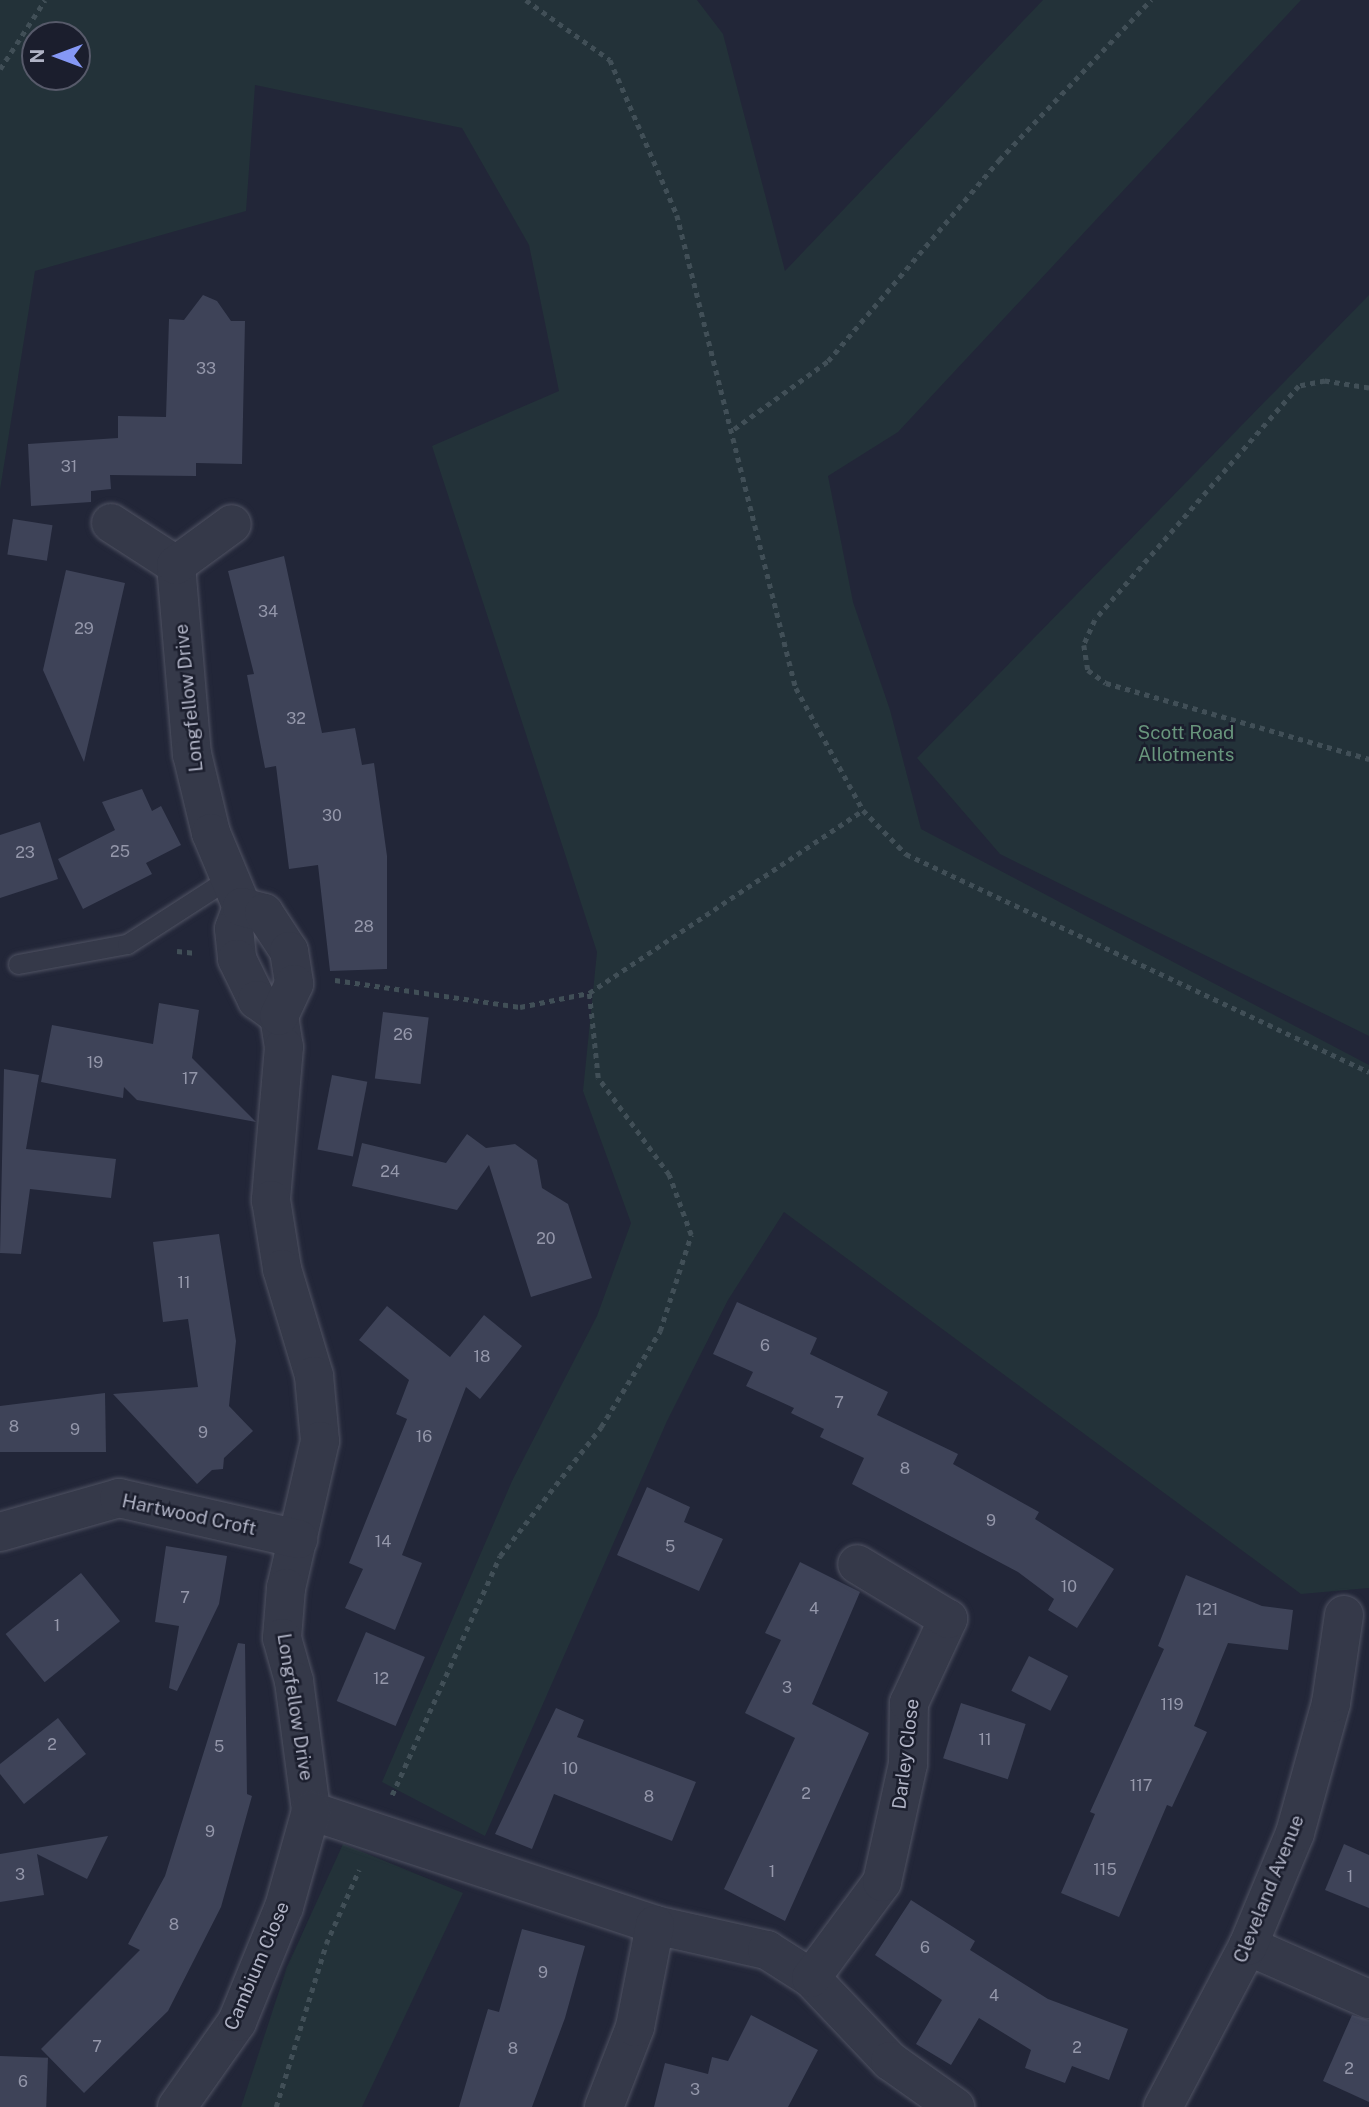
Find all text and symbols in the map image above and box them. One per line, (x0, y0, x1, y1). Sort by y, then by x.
north arrow (21, 21, 91, 91)
text: N (26, 49, 48, 63)
house number: 33 (196, 359, 216, 379)
house number: 31 (61, 457, 77, 477)
house number: 34 (258, 602, 278, 622)
house number: 29 (74, 619, 94, 639)
street label: Longfellow Drive (170, 623, 208, 773)
house number: 32 (286, 709, 306, 729)
park label: Scott Road Allotments (1138, 722, 1234, 766)
house number: 30 (322, 806, 342, 826)
house number: 25 (110, 842, 130, 862)
house number: 23 (15, 843, 35, 863)
house number: 28 (354, 917, 374, 937)
house number: 26 (393, 1025, 413, 1045)
house number: 19 (87, 1053, 103, 1073)
house number: 17 (182, 1069, 198, 1089)
house number: 24 (380, 1162, 400, 1182)
house number: 20 (536, 1229, 556, 1249)
house number: 11 (177, 1273, 191, 1293)
house number: 6 (760, 1336, 770, 1356)
house number: 18 (474, 1347, 490, 1367)
house number: 7 (834, 1393, 844, 1413)
house number: 8 (9, 1417, 19, 1437)
house number: 9 (70, 1420, 80, 1440)
house number: 9 (198, 1423, 208, 1443)
house number: 16 (416, 1427, 432, 1447)
house number: 8 (900, 1459, 910, 1479)
street label: Hartwood Croft (120, 1490, 258, 1540)
house number: 9 (986, 1511, 996, 1531)
house number: 14 (375, 1532, 391, 1552)
house number: 5 (665, 1537, 675, 1557)
house number: 10 (1061, 1577, 1077, 1597)
house number: 7 (180, 1588, 190, 1608)
house number: 4 (809, 1599, 819, 1619)
house number: 121 (1196, 1600, 1218, 1620)
house number: 1 (54, 1616, 60, 1636)
street label: Longfellow Drive (272, 1632, 318, 1782)
house number: 12 (373, 1669, 389, 1689)
house number: 3 (782, 1678, 792, 1698)
house number: 119 (1160, 1695, 1184, 1715)
street label: Darley Close (888, 1697, 924, 1811)
house number: 11 (978, 1730, 992, 1750)
house number: 2 (47, 1735, 57, 1755)
house number: 5 (214, 1737, 224, 1757)
house number: 10 (562, 1759, 578, 1779)
house number: 117 (1130, 1776, 1152, 1796)
house number: 2 (801, 1784, 811, 1804)
house number: 8 (644, 1787, 654, 1807)
street label: Cleveland Avenue (1229, 1812, 1309, 1966)
house number: 9 (205, 1822, 215, 1842)
house number: 115 (1093, 1860, 1117, 1880)
house number: 1 (769, 1862, 775, 1882)
house number: 3 (15, 1865, 25, 1885)
house number: 1 (1347, 1867, 1353, 1887)
street label: Cambium Close (220, 1898, 294, 2034)
house number: 8 (169, 1915, 179, 1935)
house number: 6 (920, 1938, 930, 1958)
house number: 9 (538, 1963, 548, 1983)
house number: 4 (989, 1986, 999, 2006)
house number: 7 (92, 2037, 102, 2057)
house number: 2 (1072, 2038, 1082, 2058)
house number: 8 (508, 2039, 518, 2059)
house number: 2 (1344, 2059, 1354, 2079)
house number: 6 (18, 2072, 28, 2092)
house number: 3 (690, 2080, 700, 2100)

